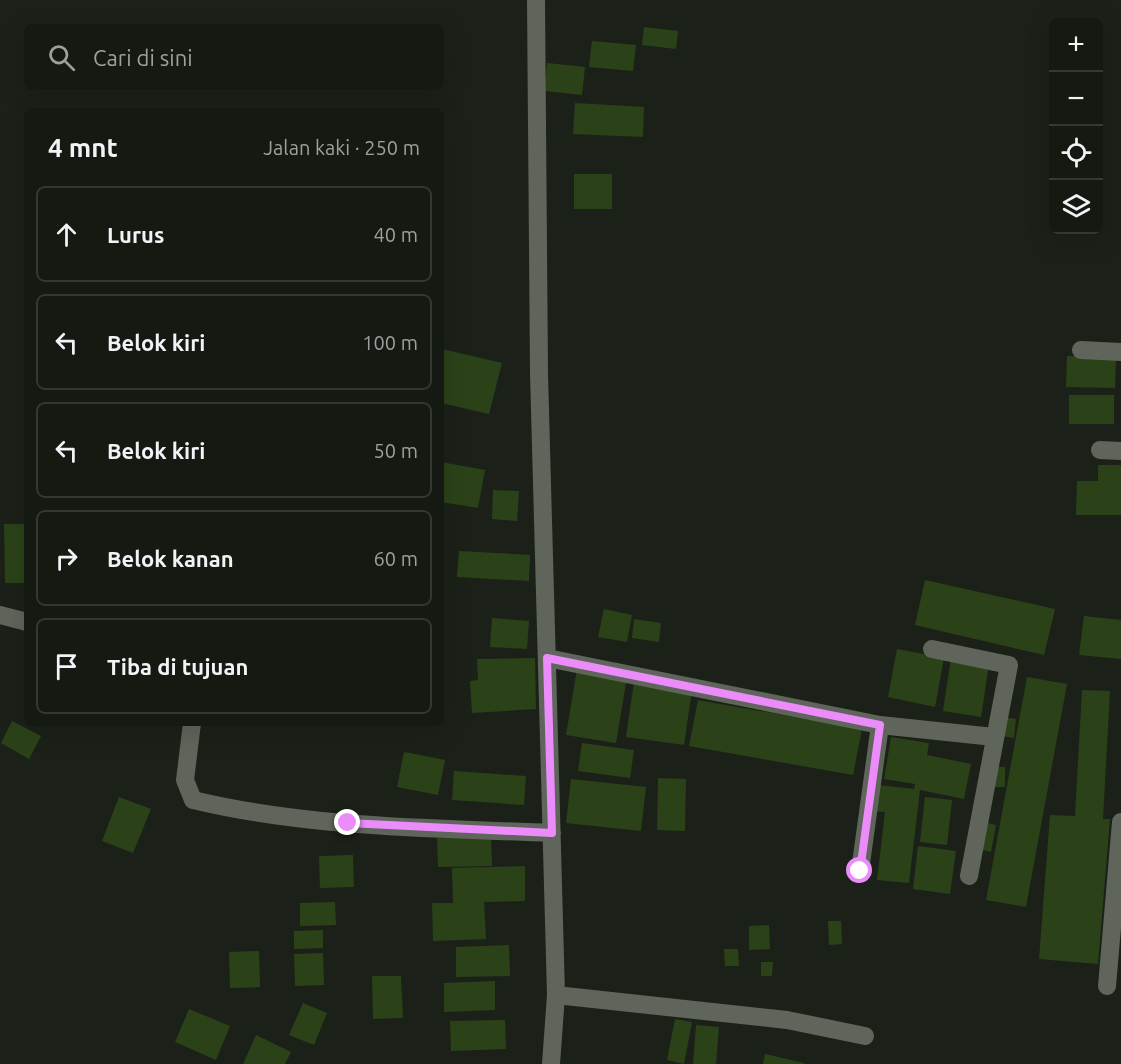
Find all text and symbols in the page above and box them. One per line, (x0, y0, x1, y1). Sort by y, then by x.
map controls (1049, 18, 1103, 234)
button: + (1049, 18, 1103, 72)
search box (24, 24, 444, 90)
icon: search (45, 41, 78, 74)
text: Cari di sini (93, 45, 193, 70)
button: − (1049, 72, 1103, 126)
button: locate (1049, 126, 1103, 180)
text: 4 mnt (48, 133, 118, 162)
text: Jalan kaki · 250 m (263, 136, 420, 159)
button: layers (1049, 180, 1103, 234)
icon: ahead (50, 218, 83, 251)
text: Lurus (107, 222, 164, 247)
text: 40 m (374, 223, 418, 246)
icon: left (50, 326, 83, 359)
text: Belok kiri (107, 330, 205, 355)
text: 100 m (362, 331, 418, 354)
icon: left (50, 434, 83, 467)
text: Belok kiri (107, 438, 205, 463)
text: 50 m (374, 439, 418, 462)
icon: right (50, 542, 83, 575)
text: Belok kanan (107, 546, 234, 571)
text: 60 m (374, 547, 418, 570)
icon: arrive (50, 650, 83, 683)
text: Tiba di tujuan (107, 654, 248, 679)
route end (334, 809, 360, 835)
route start (846, 857, 872, 883)

